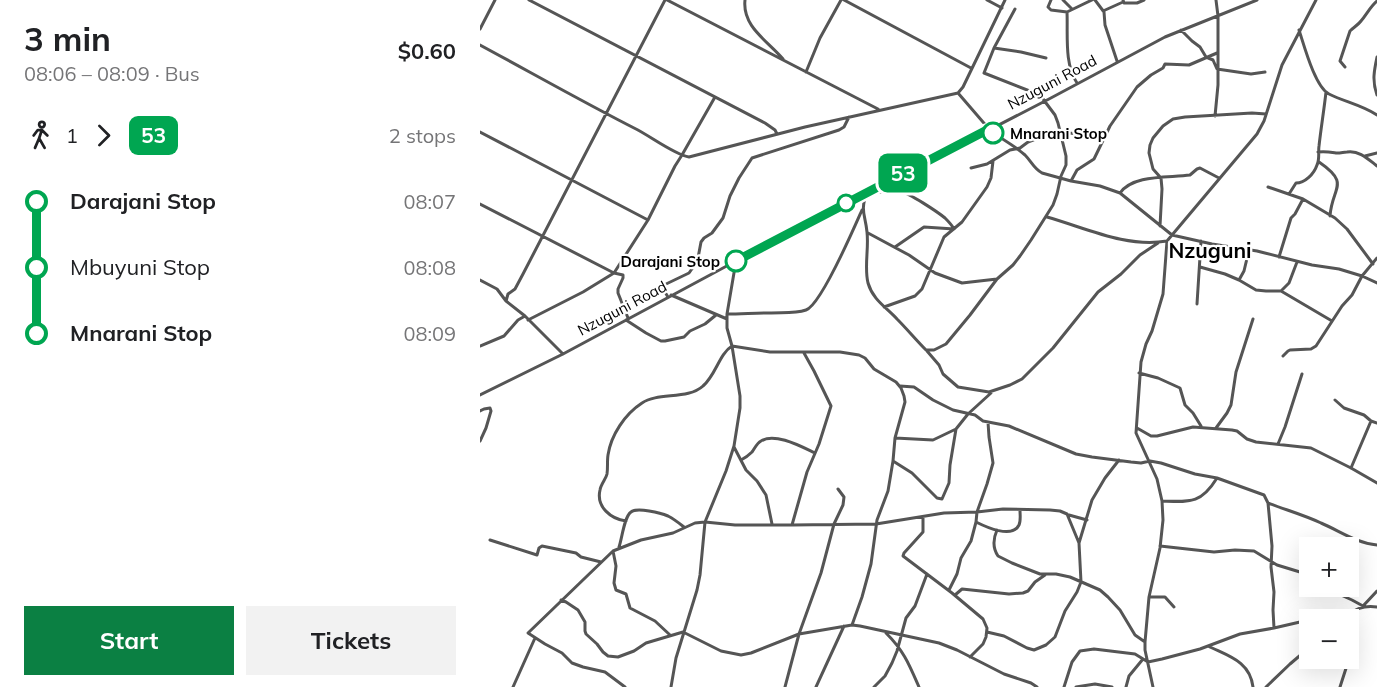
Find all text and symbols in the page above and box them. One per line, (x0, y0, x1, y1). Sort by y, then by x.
text: 3 min (24, 18, 111, 59)
text: $0.60 (398, 37, 456, 65)
street label: Nzuguni Road (1004, 51, 1100, 113)
text: 08:06 – 08:09 · Bus (24, 61, 200, 86)
icon: walk (24, 119, 57, 152)
icon: forward (87, 119, 120, 152)
text: 53 (141, 122, 166, 148)
marker: Mnarani Stop (982, 122, 1004, 144)
text: 1 (66, 123, 78, 148)
text: 2 stops (389, 123, 456, 148)
place label: Mnarani Stop (1010, 124, 1107, 143)
line badge: 53 (876, 154, 930, 192)
text: 53 (890, 160, 916, 186)
text: Darajani Stop (70, 187, 216, 215)
text: 08:07 (403, 189, 456, 214)
unlabelled marker (837, 194, 855, 212)
district label: Nzuguni (1168, 237, 1252, 263)
marker: Darajani Stop (725, 250, 747, 272)
place label: Darajani Stop (620, 252, 720, 271)
text: Mbuyuni Stop (70, 253, 210, 281)
text: 08:08 (403, 255, 456, 280)
street label: Nzuguni Road (574, 277, 670, 339)
text: Mnarani Stop (70, 319, 212, 347)
text: 08:09 (403, 321, 456, 346)
map controls (1299, 537, 1359, 669)
button: + (1299, 537, 1359, 597)
button: Start (24, 606, 234, 675)
button: Tickets (246, 606, 456, 675)
button: − (1299, 609, 1359, 669)

